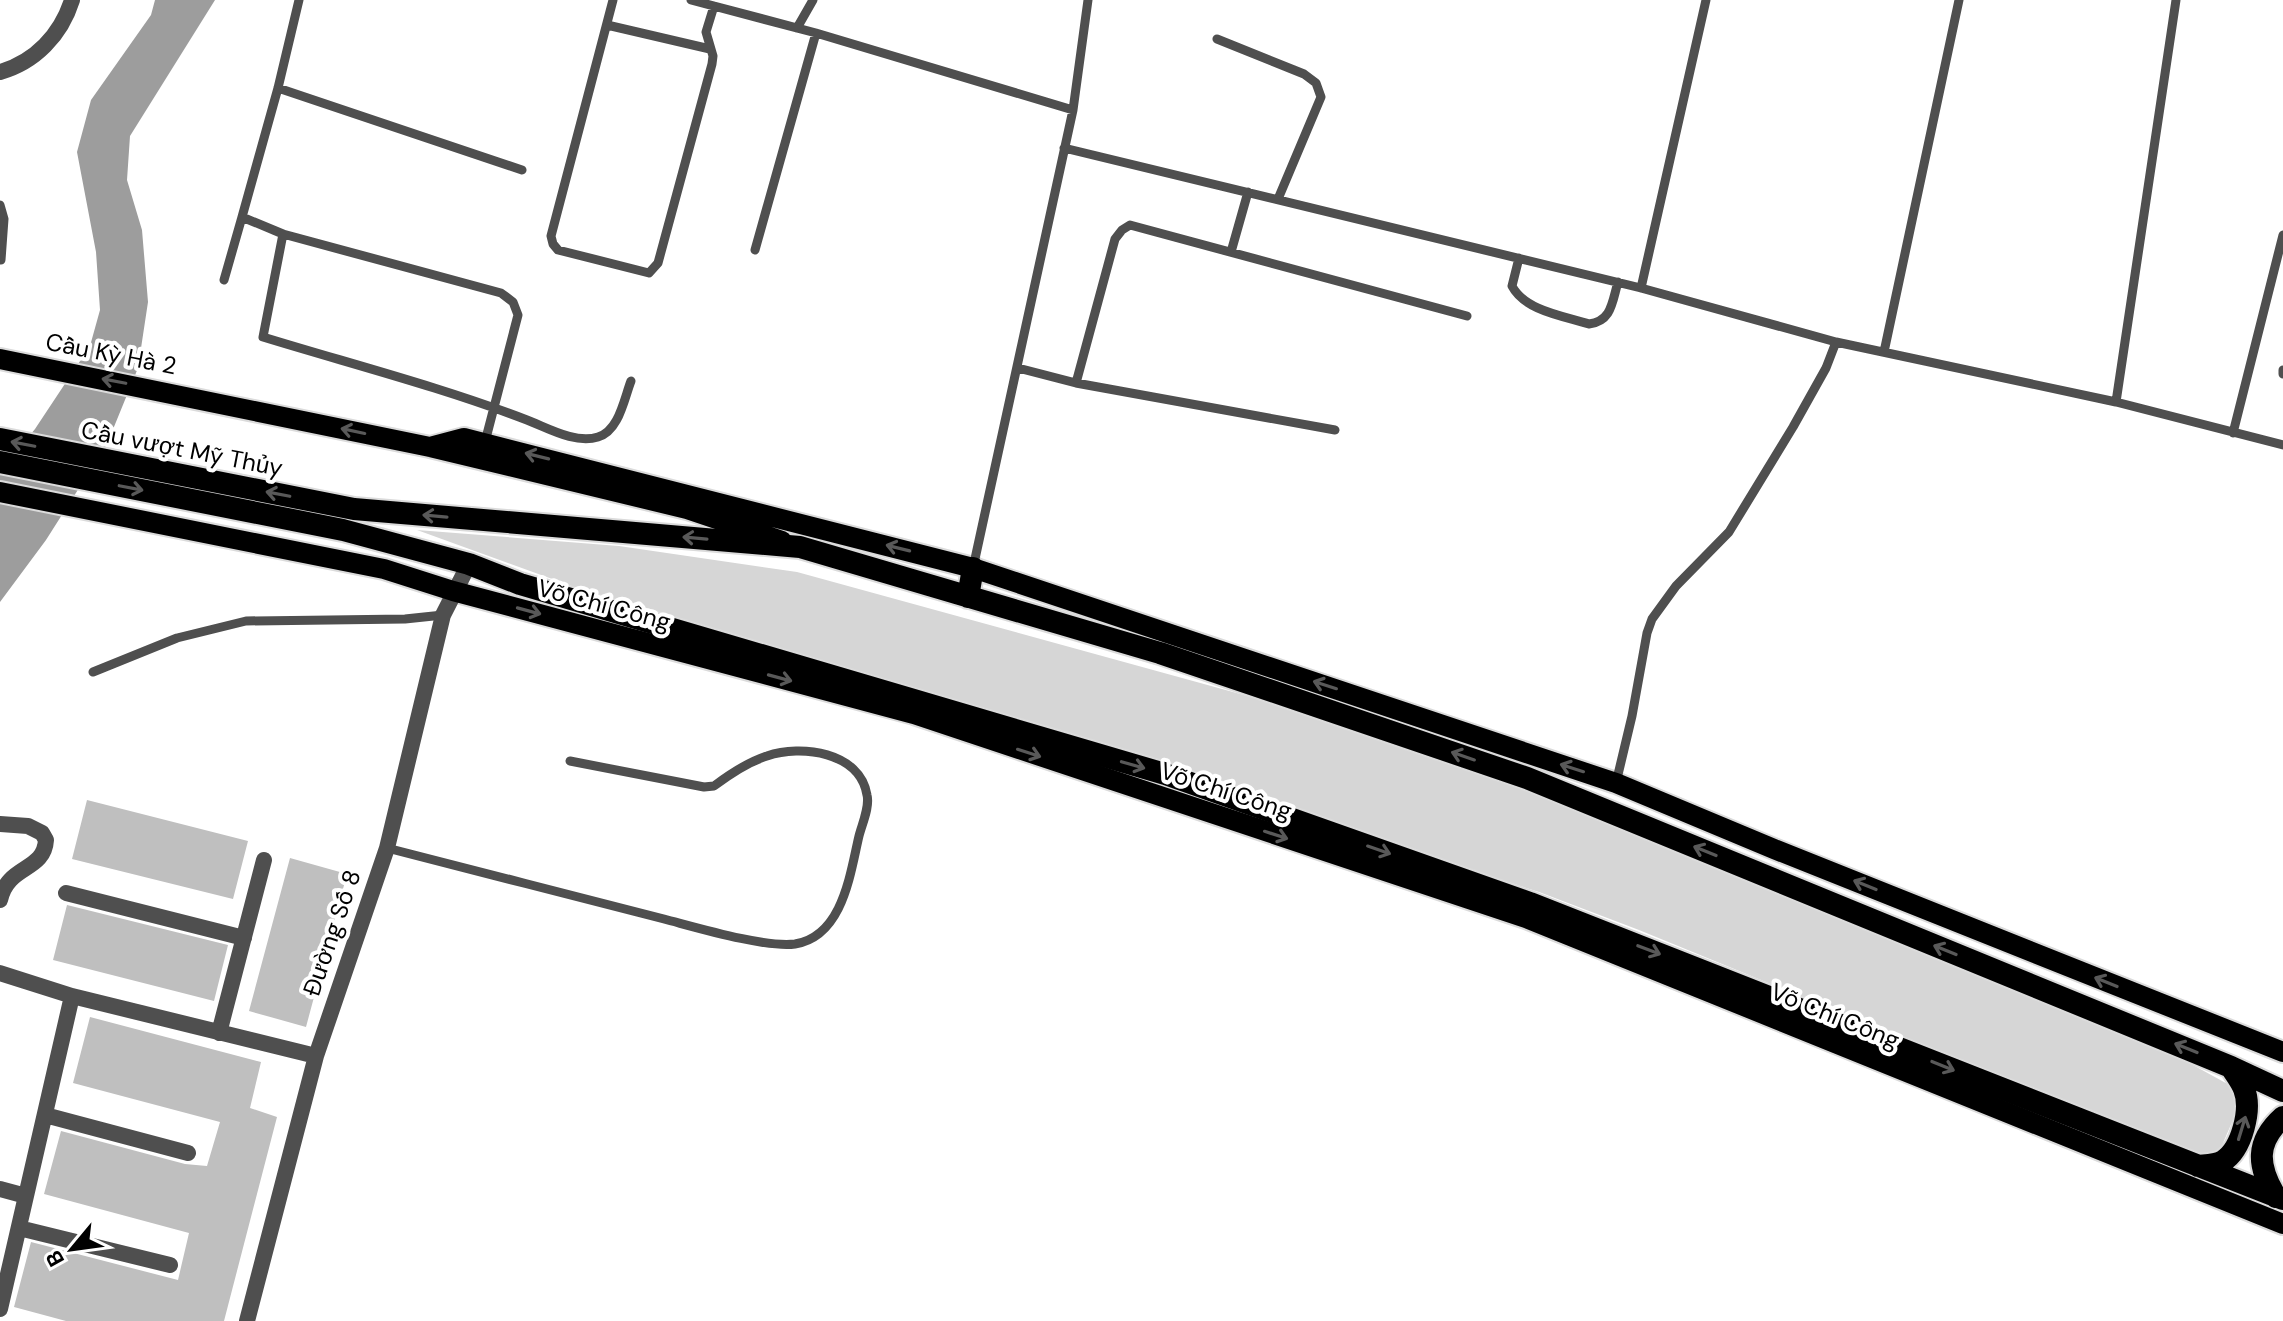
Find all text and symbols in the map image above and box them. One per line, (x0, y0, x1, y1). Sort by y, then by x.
street label: Cầu Kỳ Hà 2 (43, 326, 179, 381)
one-way arrow (101, 373, 127, 388)
street label: Cầu vượt Mỹ Thủy (79, 414, 285, 483)
one-way arrow (341, 423, 367, 438)
one-way arrow (10, 435, 36, 450)
one-way arrow (525, 447, 551, 462)
one-way arrow (118, 481, 144, 496)
one-way arrow (266, 486, 291, 501)
one-way arrow (423, 508, 449, 523)
one-way arrow (682, 531, 708, 546)
one-way arrow (885, 540, 911, 555)
street label: Võ Chí Công (534, 572, 674, 637)
one-way arrow (515, 605, 541, 620)
one-way arrow (766, 672, 792, 687)
one-way arrow (1313, 677, 1338, 692)
one-way arrow (1016, 746, 1041, 761)
one-way arrow (1451, 748, 1476, 763)
street label: Võ Chí Công (1156, 755, 1296, 826)
one-way arrow (1120, 758, 1146, 773)
one-way arrow (1559, 759, 1584, 774)
one-way arrow (1263, 828, 1288, 843)
one-way arrow (1366, 843, 1391, 858)
one-way arrow (1693, 843, 1718, 857)
street label: Đường Số 8 (295, 866, 368, 1000)
one-way arrow (1853, 877, 1878, 892)
one-way arrow (1934, 941, 1958, 956)
one-way arrow (1636, 944, 1661, 958)
one-way arrow (2094, 973, 2119, 988)
street label: Võ Chí Công (1766, 976, 1904, 1055)
one-way arrow (2174, 1040, 2199, 1055)
one-way arrow (1930, 1059, 1955, 1074)
one-way arrow (2235, 1115, 2250, 1141)
north arrow (32, 1209, 112, 1289)
text: B (39, 1245, 71, 1272)

